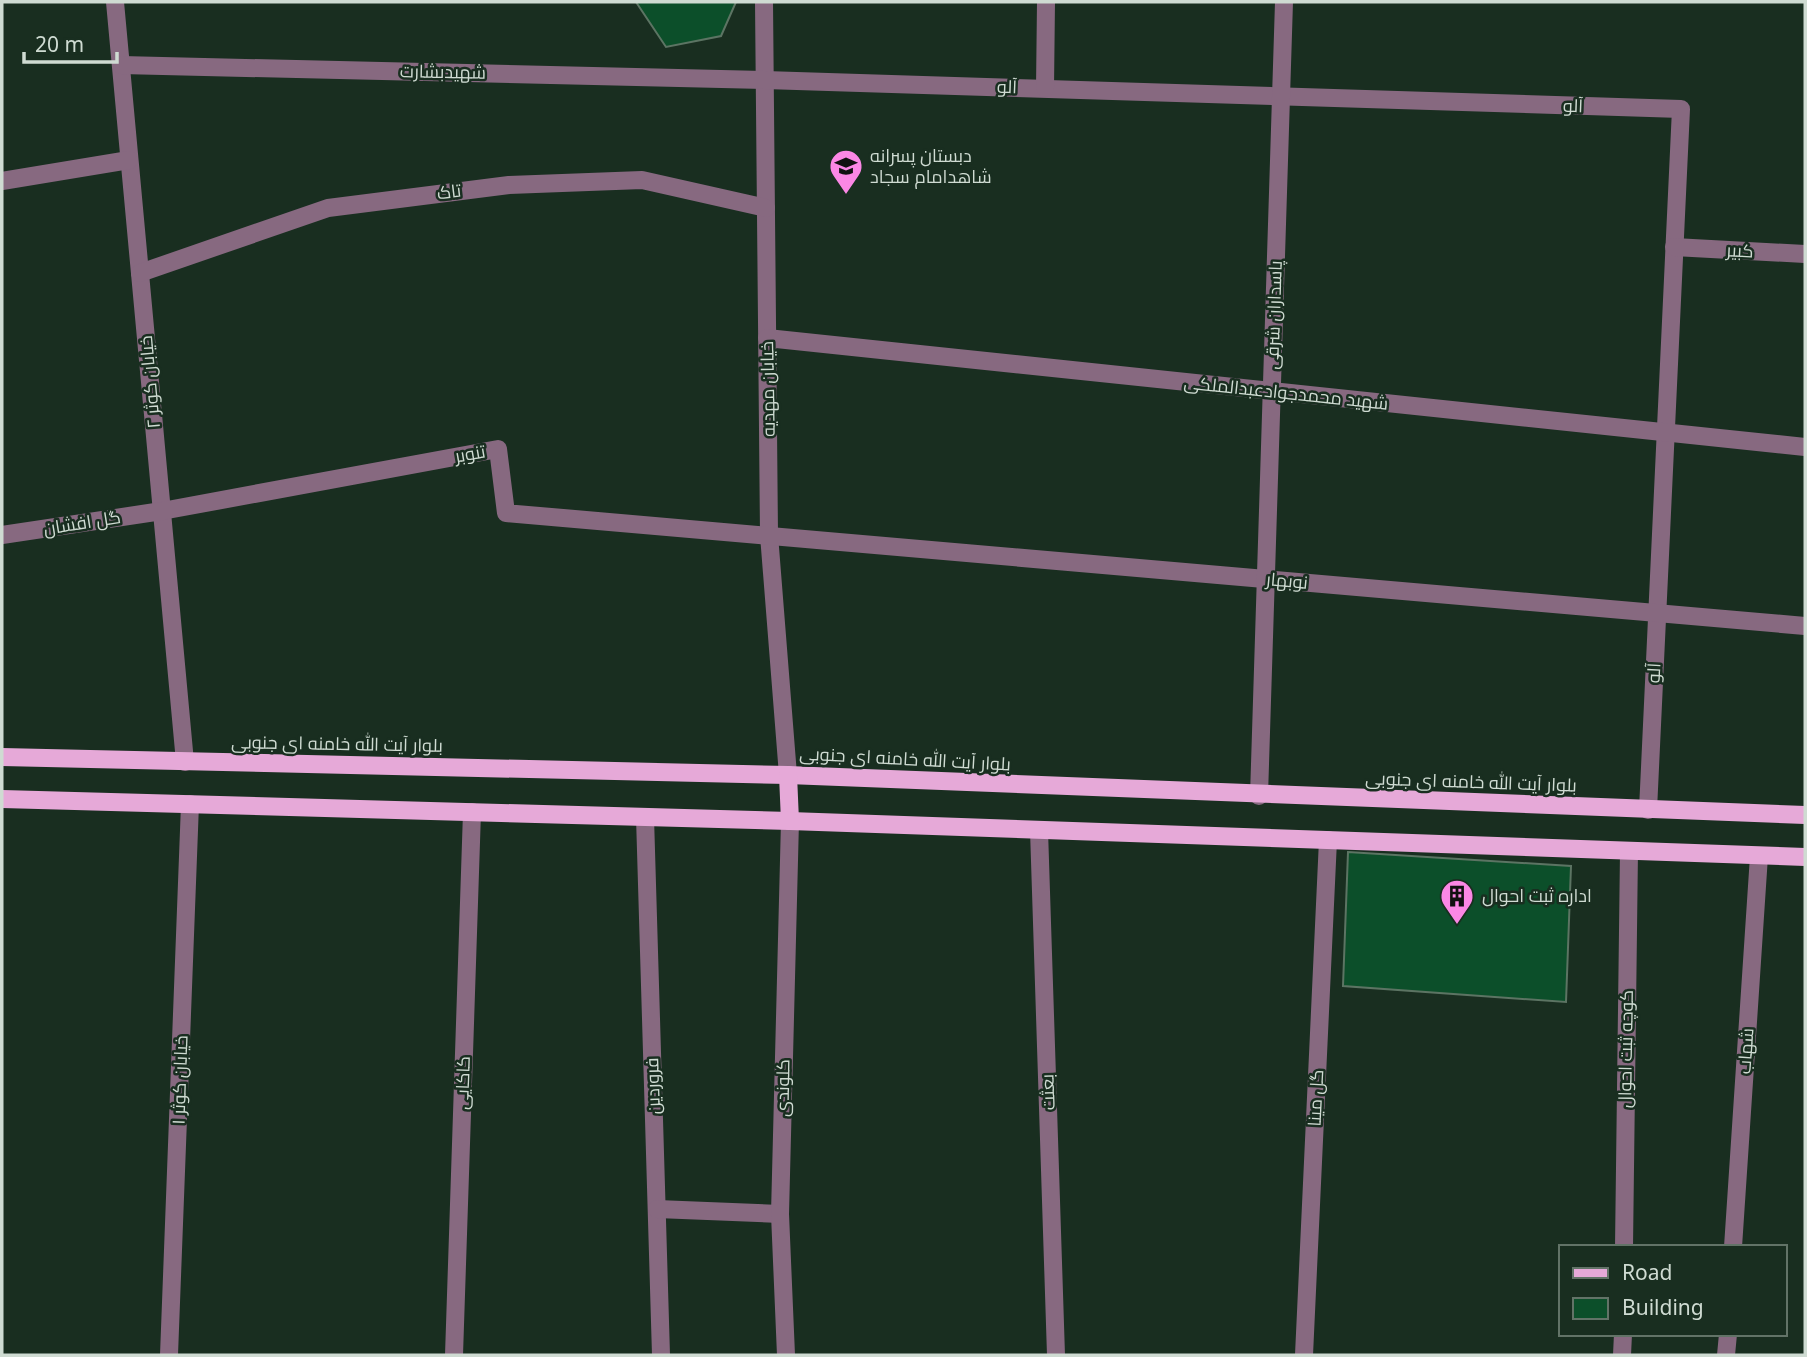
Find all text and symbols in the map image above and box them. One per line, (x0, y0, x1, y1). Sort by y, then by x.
scale bar (24, 21, 117, 65)
text: 20 m (35, 30, 84, 58)
street label: شهیدبشارت (400, 58, 486, 84)
street label: آلو (997, 74, 1018, 98)
street label: آلو (1563, 93, 1584, 117)
place label: دبستان پسرانه شاهدامام سجاد (870, 143, 992, 189)
school or university icon: دبستان پسرانه شاهدامام سجاد (827, 147, 865, 196)
street label: تاک (435, 178, 463, 204)
street label: کبیر (1725, 237, 1754, 263)
street label: پاسداران شرقی (1259, 260, 1288, 370)
street label: خیابان کوثر ۲ (133, 335, 165, 430)
street label: خیابان مهدیه (754, 341, 780, 437)
street label: شهید محمدجوادعبدالملکی (1183, 369, 1389, 415)
street label: تنوبر (452, 438, 487, 468)
street label: گل افشان (41, 504, 122, 540)
street label: نوبهار (1264, 566, 1309, 594)
street label: آلو (1640, 662, 1666, 684)
street label: بلوار آیت الله خامنه ای جنوبی (231, 729, 443, 757)
street label: بلوار آیت الله خامنه ای جنوبی (799, 740, 1011, 776)
street label: بلوار آیت الله خامنه ای جنوبی (1365, 765, 1577, 797)
building icon: اداره ثبت احوال (1438, 877, 1476, 926)
place label: اداره ثبت احوال (1482, 883, 1592, 907)
street label: کوچه ثبت احوال (1612, 990, 1639, 1108)
street label: شهاب (1731, 1027, 1759, 1075)
street label: خیابان کوثر ۱ (165, 1035, 193, 1125)
street label: کاکایی (449, 1056, 475, 1110)
street label: فروردین (639, 1057, 665, 1115)
street label: کلوندی (769, 1059, 795, 1117)
street label: گل مینا (1302, 1069, 1328, 1127)
street label: بعثت (1034, 1073, 1060, 1111)
legend (1559, 1245, 1786, 1336)
text: Road (1622, 1258, 1672, 1286)
text: Building (1622, 1293, 1704, 1321)

